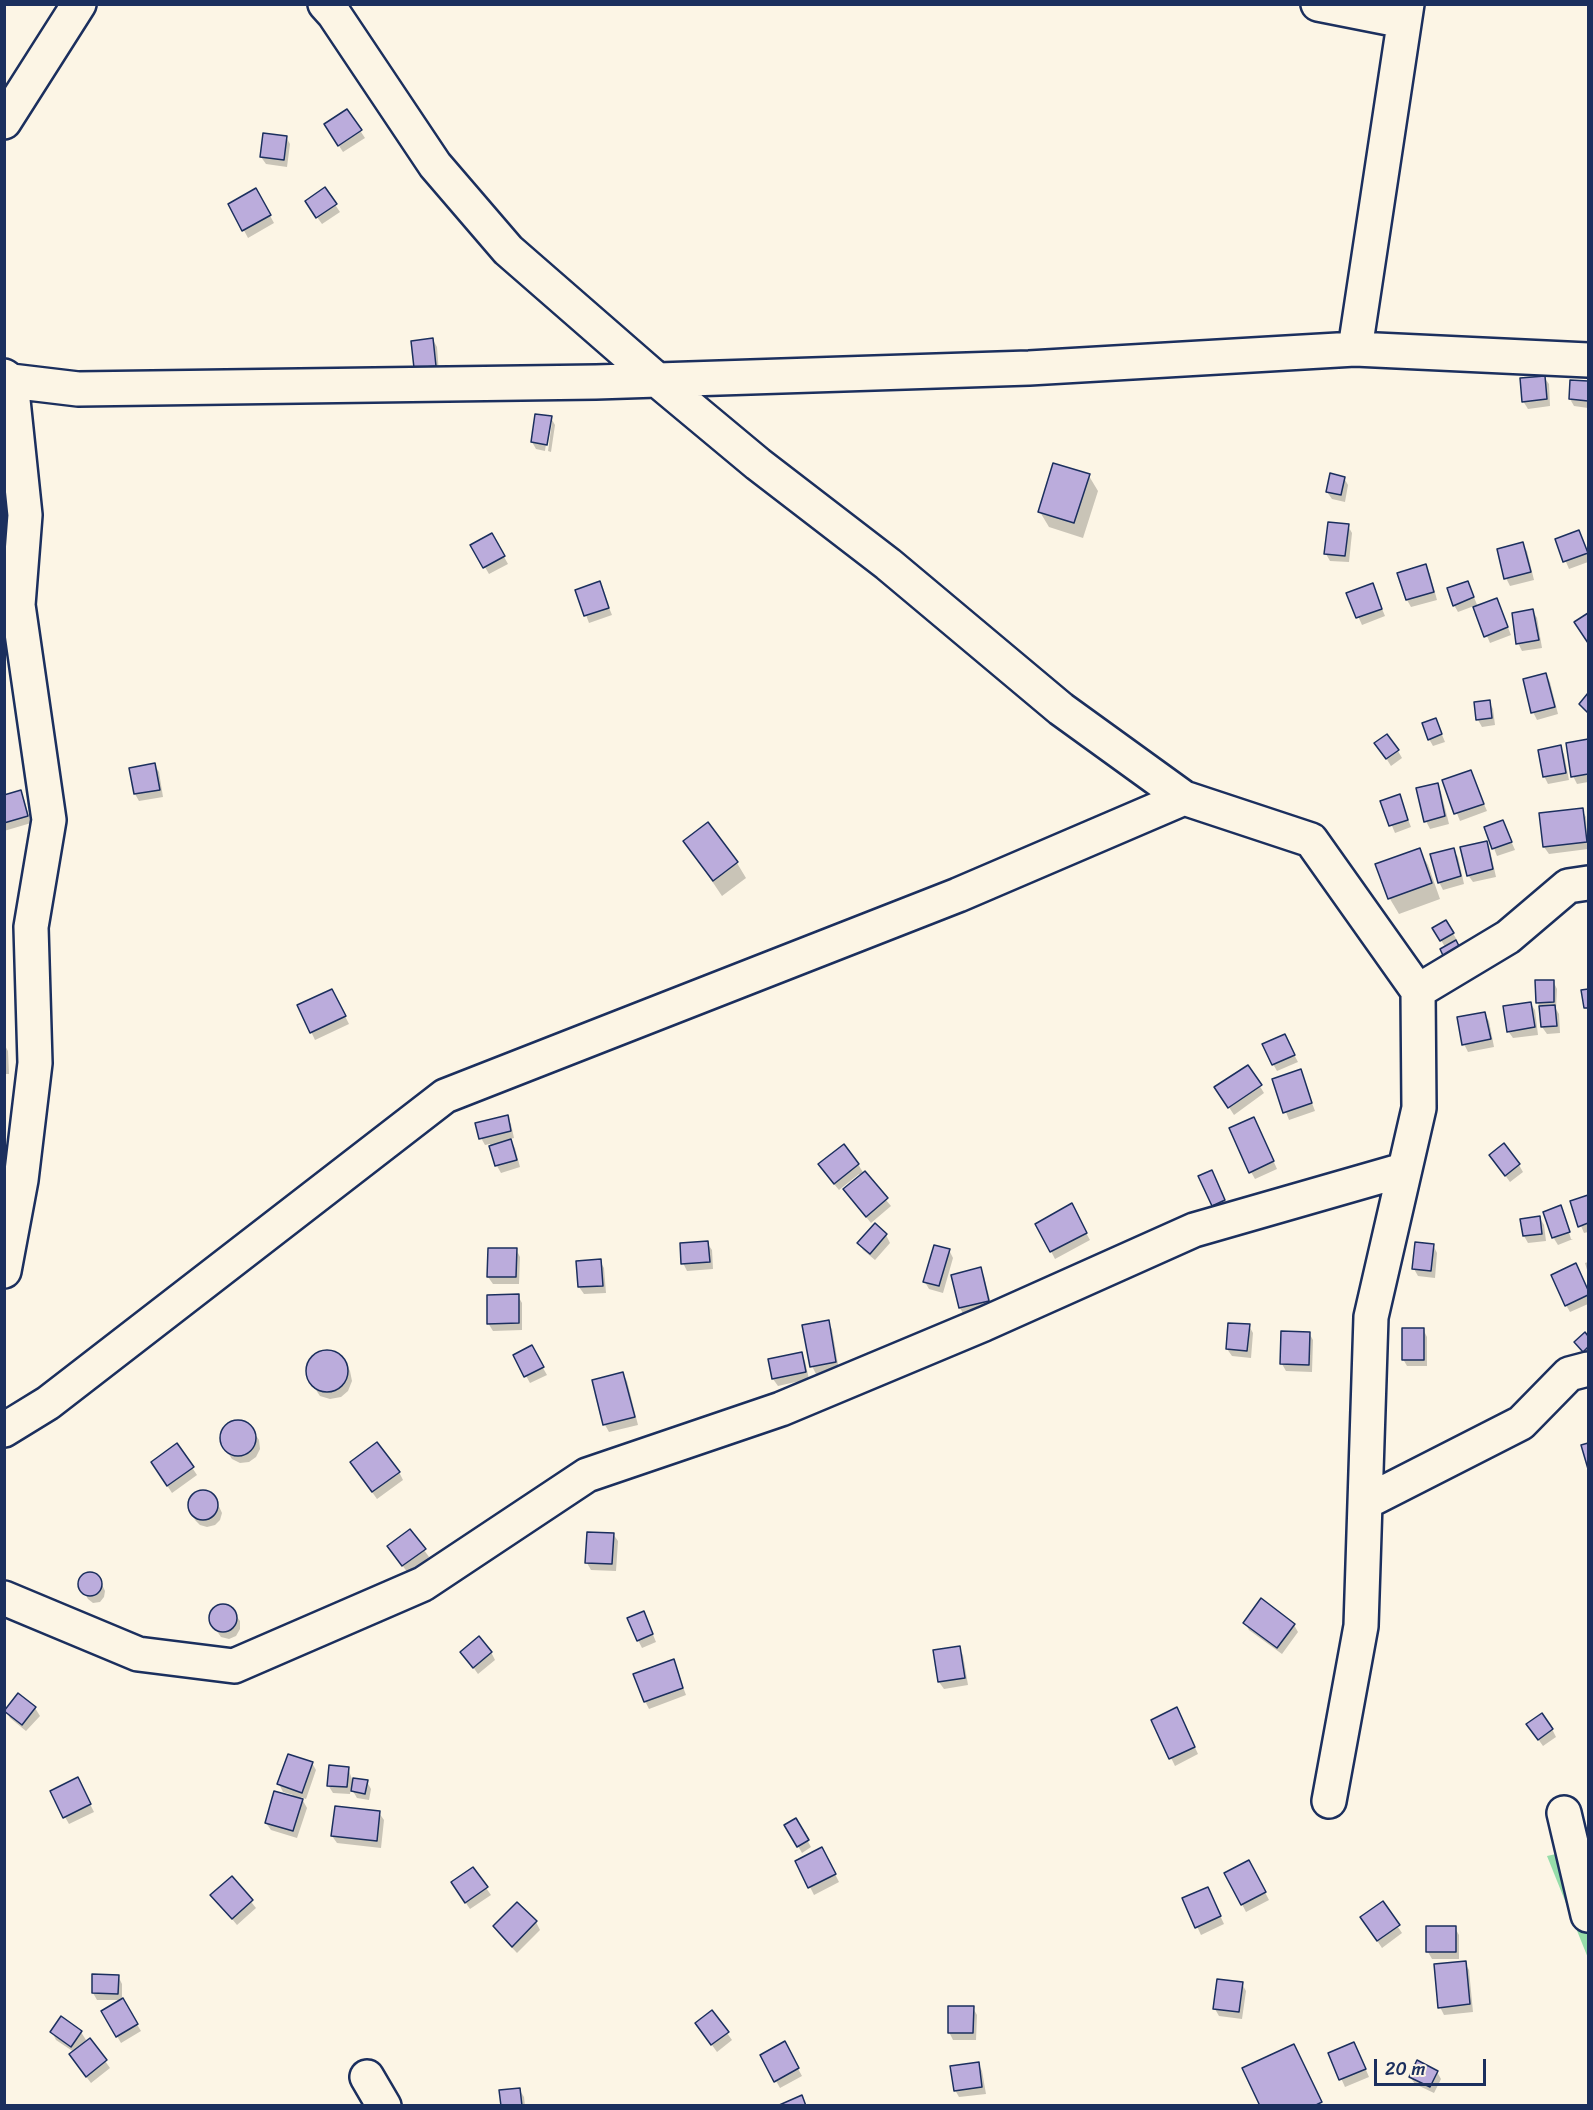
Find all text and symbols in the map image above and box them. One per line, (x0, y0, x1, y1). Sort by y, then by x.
scale bar (1377, 2047, 1490, 2085)
text: 20 m (1385, 2053, 1425, 2085)

